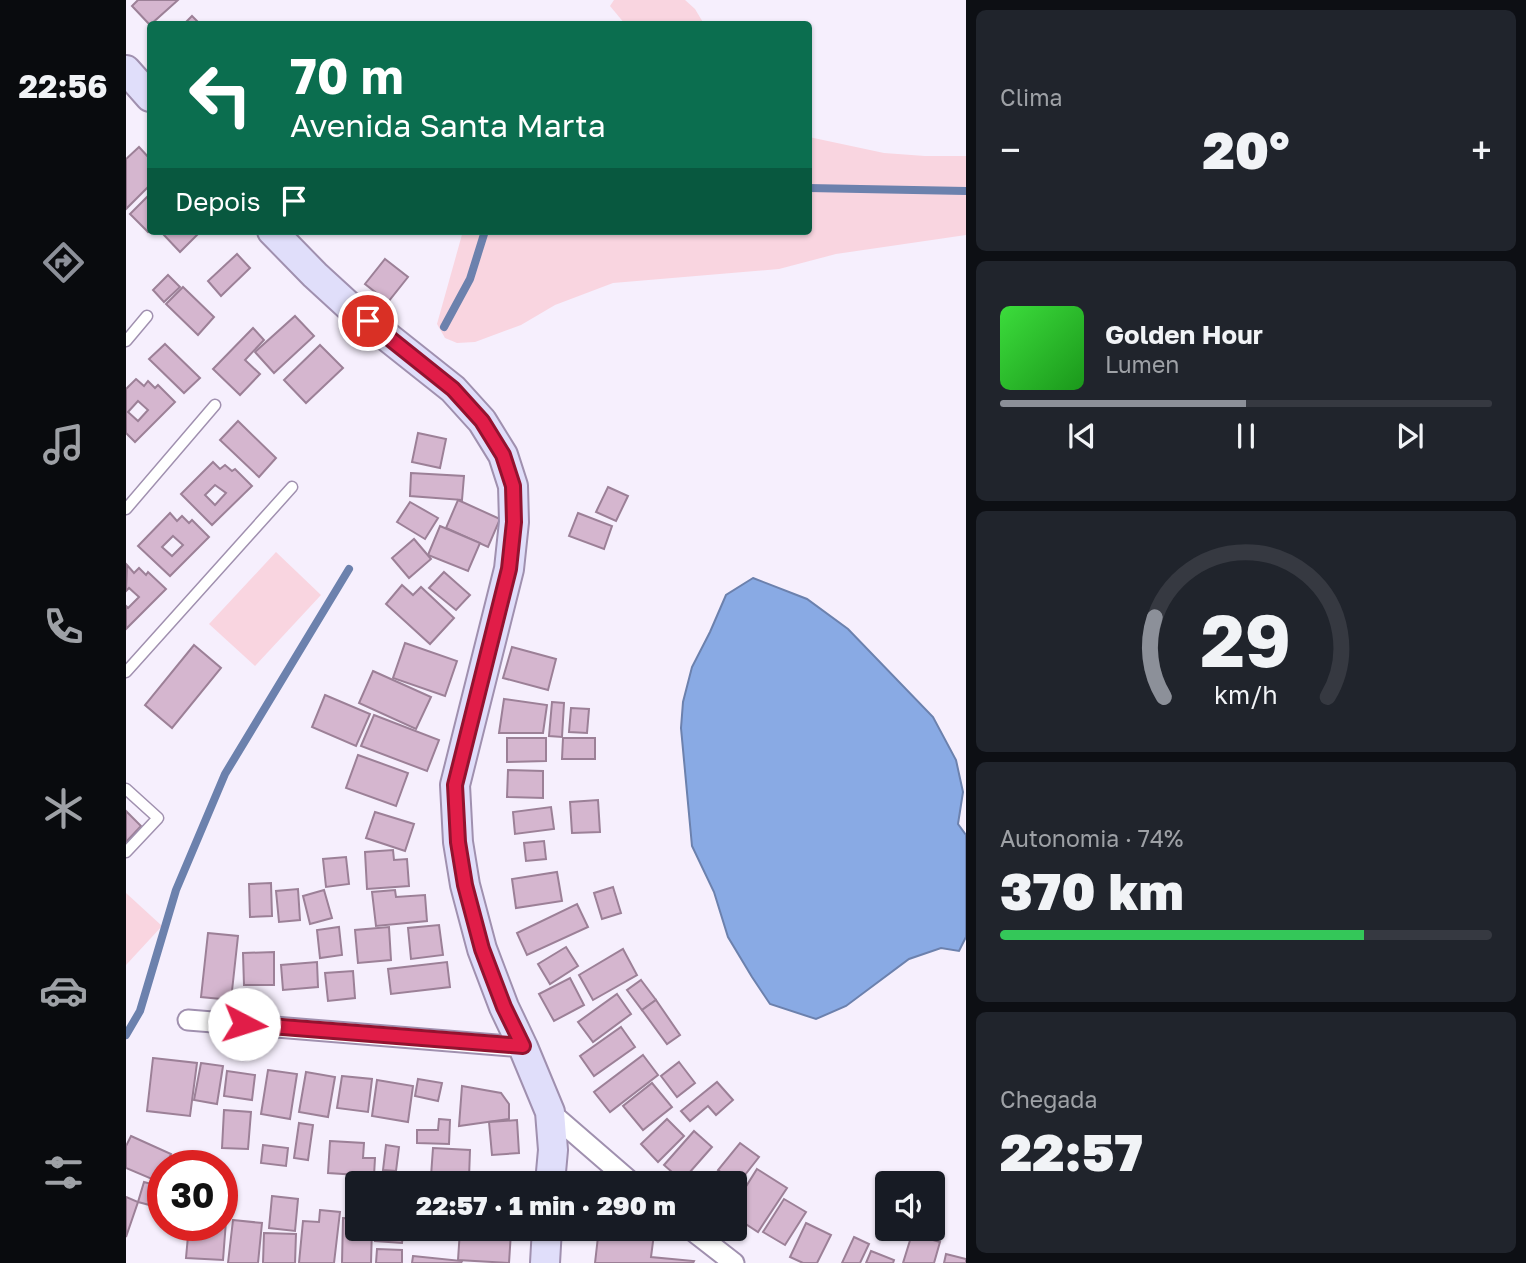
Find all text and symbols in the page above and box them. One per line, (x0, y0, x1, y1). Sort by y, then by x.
text: 70 m (290, 46, 404, 105)
icon: left (175, 49, 266, 140)
text: 22:56 (18, 67, 108, 105)
text: Clima (1000, 83, 1063, 111)
text: Avenida Santa Marta (290, 106, 606, 144)
text: 20° (1203, 118, 1289, 180)
text: − (1000, 127, 1021, 172)
text: + (1471, 127, 1492, 172)
icon: arrive (275, 182, 313, 220)
text: Depois (175, 186, 261, 217)
icon: directions (39, 238, 88, 287)
pin (338, 291, 398, 351)
icon: arrive (349, 302, 387, 340)
text: Golden Hour (1105, 319, 1263, 350)
text: Lumen (1105, 350, 1179, 378)
icon: previous (1063, 417, 1101, 455)
icon: pause (1227, 417, 1265, 455)
icon: next (1391, 417, 1429, 455)
icon: music (39, 420, 88, 469)
text: 29 (1201, 597, 1291, 684)
icon: phone (39, 602, 88, 651)
text: km/h (1214, 679, 1278, 710)
icon: climate (39, 784, 88, 833)
text: Autonomia · 74% (1000, 824, 1183, 852)
text: 370 km (1000, 859, 1184, 921)
icon: car (39, 966, 88, 1015)
position arrow (207, 987, 281, 1061)
text: Chegada (1000, 1085, 1097, 1113)
text: 22:57 (1000, 1120, 1143, 1182)
icon: filters (39, 1148, 88, 1197)
speed limit sign: 30 (147, 1150, 238, 1241)
map controls (875, 1171, 945, 1241)
button: sound (875, 1171, 945, 1241)
text: 22:57 · 1 min · 290 m (416, 1190, 676, 1221)

